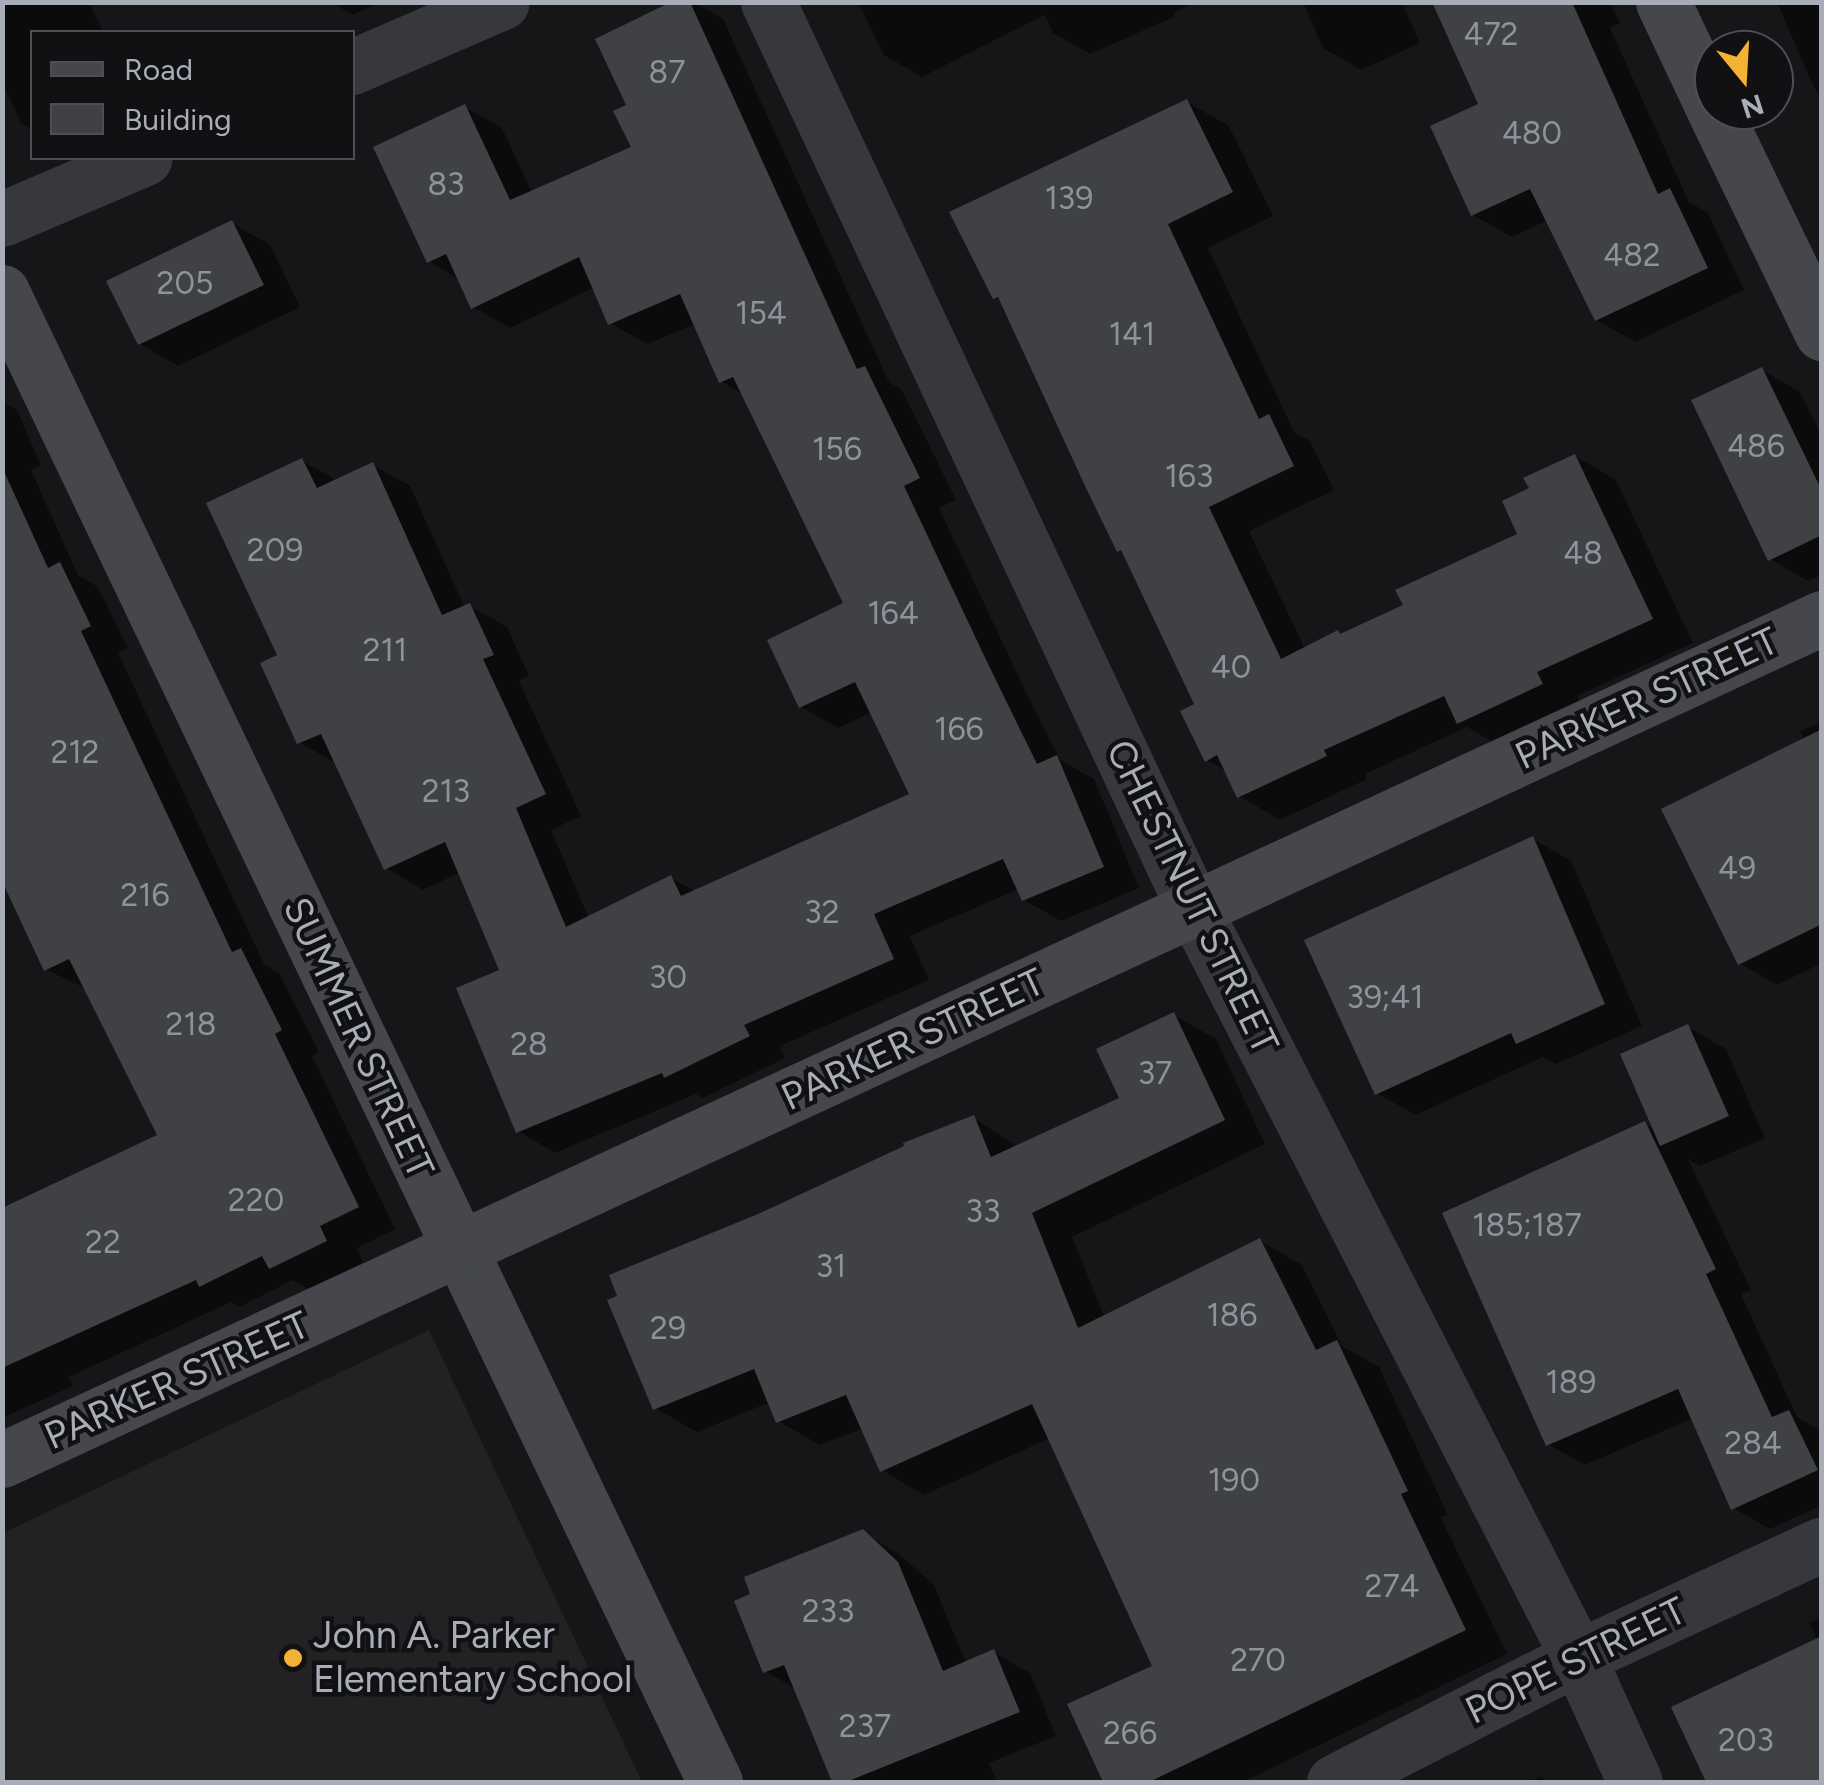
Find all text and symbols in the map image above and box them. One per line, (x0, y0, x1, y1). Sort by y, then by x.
house number: 472 (1464, 15, 1518, 53)
legend (30, 30, 355, 160)
north arrow (1694, 30, 1794, 130)
text: Road (124, 51, 193, 88)
house number: 87 (649, 53, 685, 91)
text: N (1737, 87, 1768, 126)
text: Building (124, 101, 232, 138)
house number: 480 (1502, 114, 1562, 152)
house number: 83 (427, 165, 465, 203)
house number: 139 (1045, 179, 1093, 217)
house number: 482 (1603, 236, 1661, 274)
house number: 205 (157, 264, 213, 302)
house number: 154 (735, 294, 787, 332)
house number: 141 (1109, 315, 1155, 353)
house number: 486 (1727, 427, 1785, 465)
house number: 156 (812, 430, 862, 468)
house number: 163 (1165, 457, 1213, 495)
house number: 209 (247, 531, 303, 569)
house number: 48 (1563, 534, 1603, 572)
house number: 164 (867, 594, 919, 632)
street label: PARKER STREET (1508, 618, 1786, 780)
house number: 211 (363, 631, 407, 669)
house number: 40 (1211, 648, 1251, 686)
house number: 166 (934, 710, 984, 748)
house number: 212 (51, 733, 99, 771)
street label: CHESTNUT STREET (1096, 733, 1288, 1061)
house number: 213 (422, 772, 470, 810)
house number: 49 (1718, 849, 1756, 887)
house number: 216 (120, 876, 170, 914)
street label: SUMMER STREET (273, 891, 443, 1185)
house number: 32 (804, 893, 840, 931)
house number: 30 (649, 958, 687, 996)
street label: PARKER STREET (774, 959, 1052, 1121)
house number: 39;41 (1347, 978, 1423, 1016)
house number: 218 (166, 1005, 216, 1043)
house number: 28 (510, 1025, 548, 1063)
house number: 37 (1138, 1054, 1172, 1092)
house number: 220 (228, 1181, 284, 1219)
house number: 33 (966, 1192, 1000, 1230)
house number: 185;187 (1472, 1206, 1582, 1244)
house number: 22 (85, 1223, 121, 1261)
house number: 31 (816, 1247, 846, 1285)
house number: 186 (1207, 1296, 1257, 1334)
street label: PARKER STREET (38, 1302, 316, 1460)
house number: 29 (650, 1309, 686, 1347)
house number: 189 (1546, 1363, 1596, 1401)
house number: 284 (1724, 1424, 1782, 1462)
house number: 190 (1208, 1461, 1260, 1499)
house number: 274 (1365, 1567, 1419, 1605)
street label: POPE STREET (1458, 1588, 1694, 1734)
house number: 233 (802, 1592, 854, 1630)
place label: John A. Parker Elementary School (313, 1613, 632, 1702)
house number: 270 (1230, 1641, 1286, 1679)
marker: John A. Parker Elementary School (282, 1647, 304, 1669)
house number: 237 (839, 1707, 891, 1745)
house number: 266 (1103, 1714, 1157, 1752)
house number: 203 (1718, 1721, 1774, 1759)

